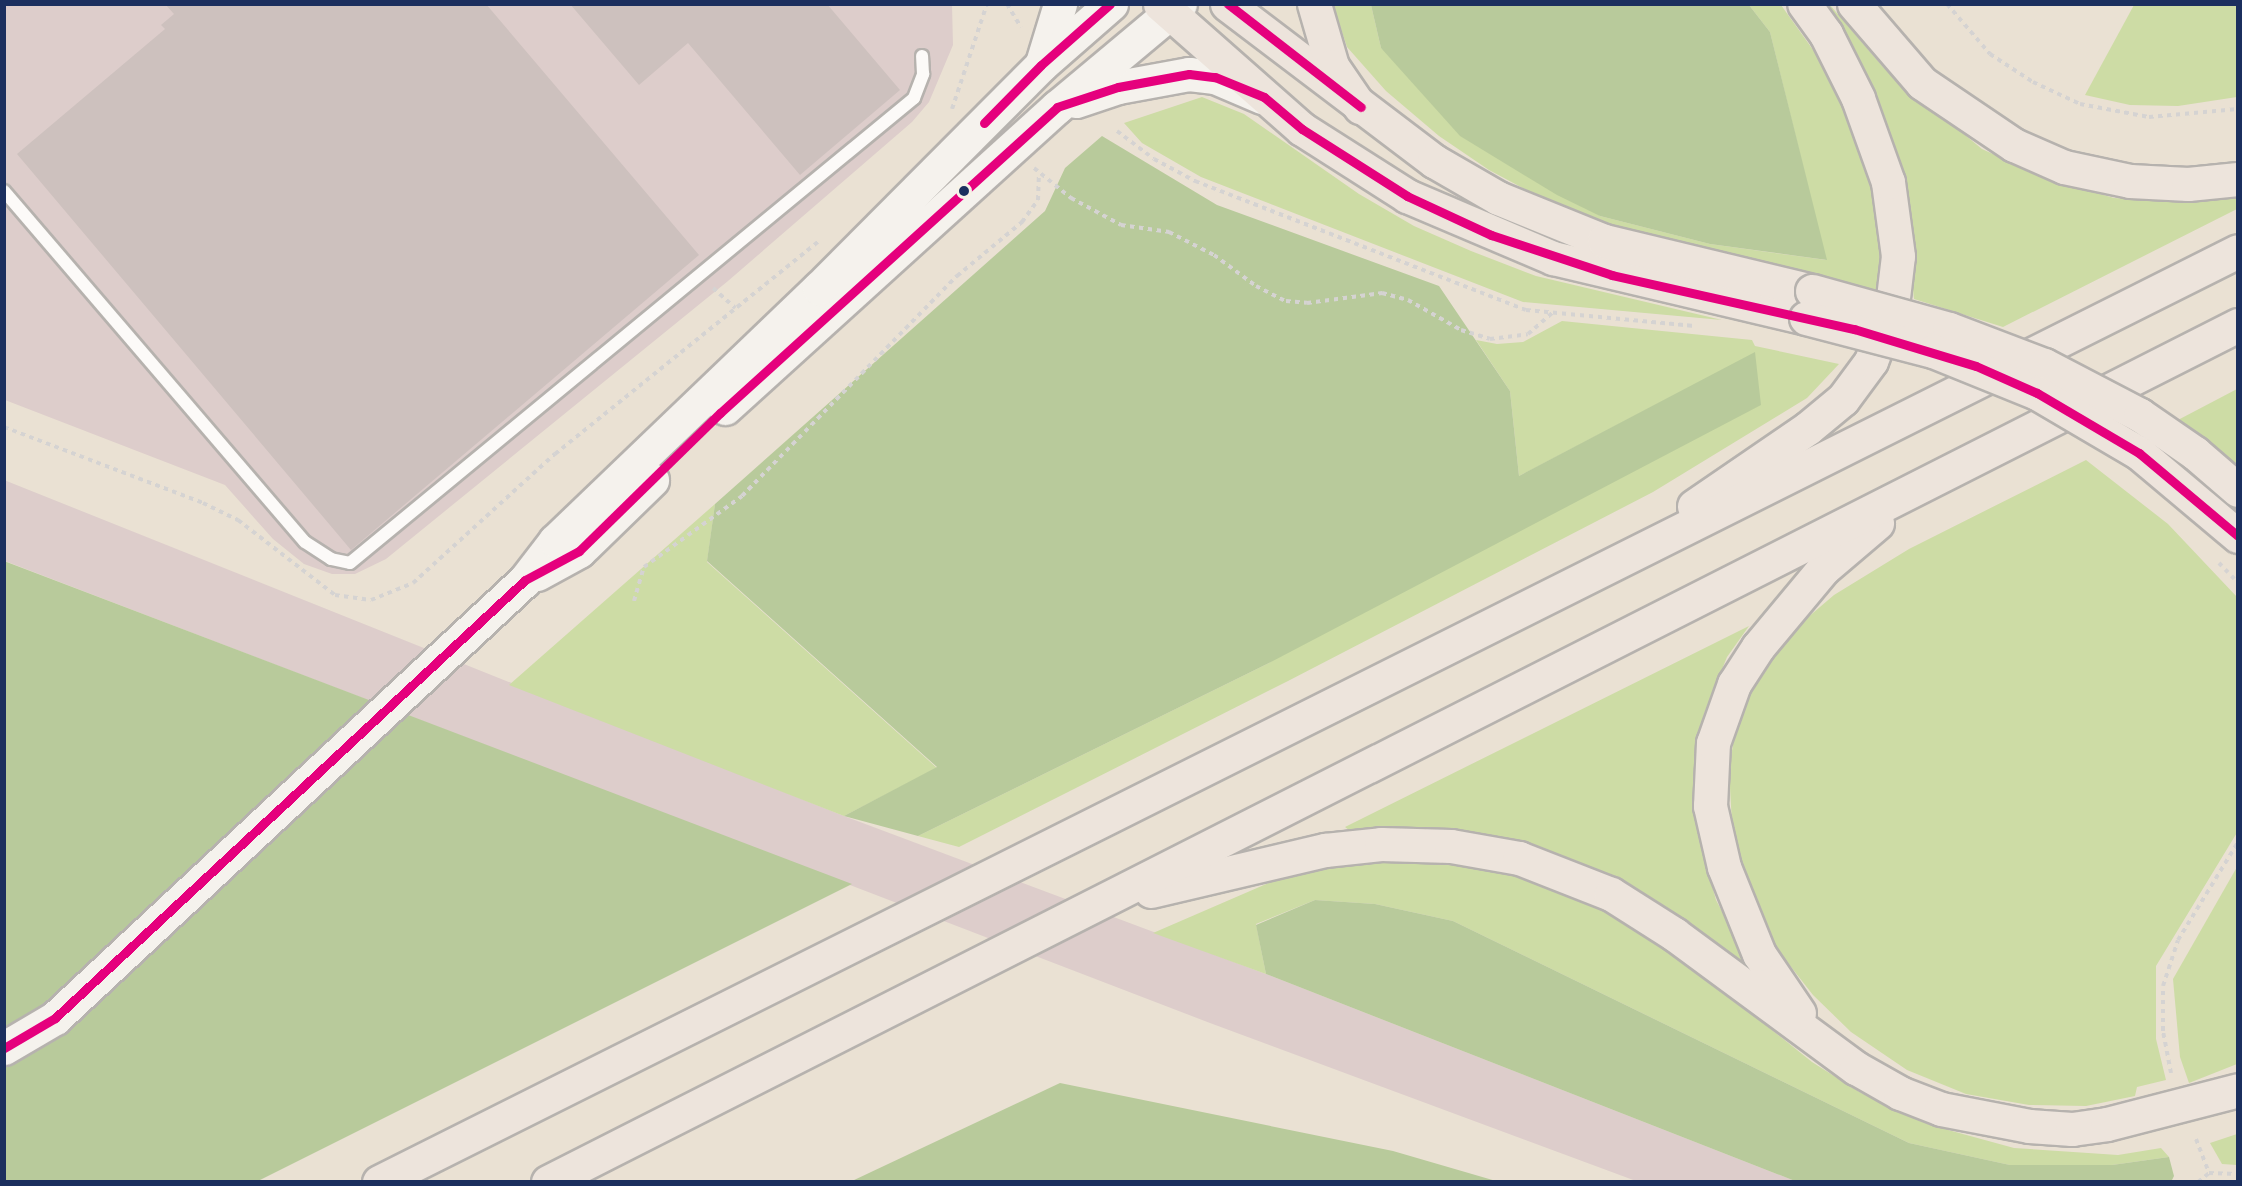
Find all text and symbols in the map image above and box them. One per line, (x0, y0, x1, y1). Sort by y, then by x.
unlabelled marker (958, 185, 970, 197)

